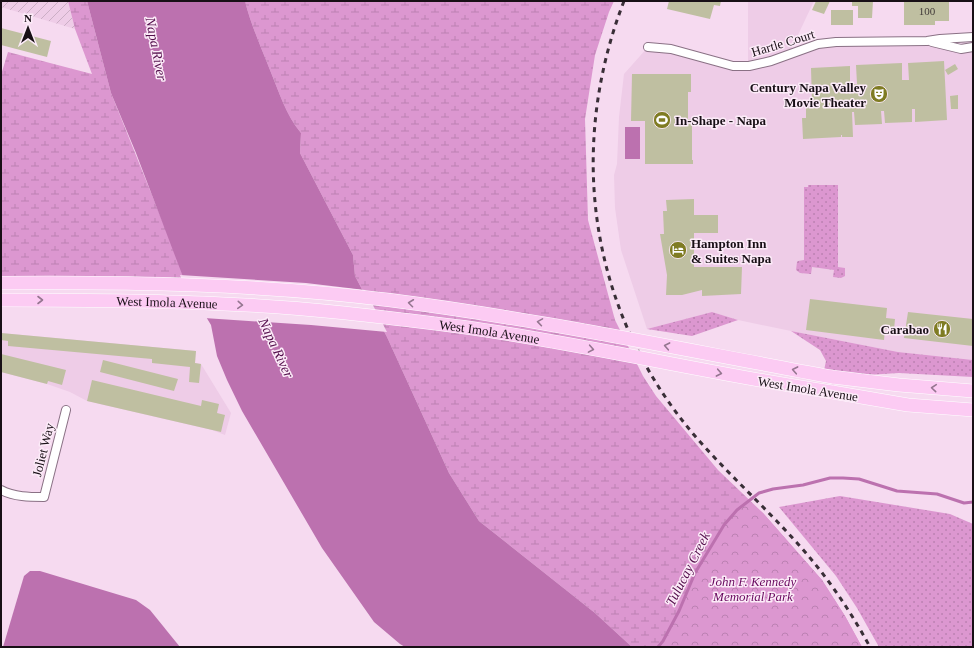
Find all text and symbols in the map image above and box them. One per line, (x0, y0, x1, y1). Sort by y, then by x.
house number: 100 (919, 5, 936, 17)
north arrow (8, 8, 48, 48)
text: N (24, 12, 32, 24)
water label: Napa River (142, 15, 170, 82)
street label: Hartle Court (750, 26, 817, 60)
place label: Century Napa Valley Movie Theater (750, 80, 866, 110)
theatre icon: Century Napa Valley Movie Theater (869, 84, 889, 104)
sports icon: In-Shape - Napa (652, 110, 672, 130)
place label: In-Shape - Napa (675, 113, 767, 128)
place label: Hampton Inn & Suites Napa (691, 236, 772, 266)
hotel icon: Hampton Inn & Suites Napa (668, 240, 688, 260)
street label: West Imola Avenue (116, 293, 218, 311)
one-way arrow (37, 296, 43, 304)
one-way arrow (408, 299, 414, 308)
one-way arrow (237, 300, 243, 309)
water label: Napa River (255, 315, 297, 381)
street label: West Imola Avenue (438, 317, 541, 346)
one-way arrow (536, 318, 543, 327)
restaurant icon: Carabao (932, 319, 952, 339)
place label: Carabao (881, 322, 929, 337)
one-way arrow (664, 342, 671, 350)
one-way arrow (588, 344, 594, 353)
one-way arrow (792, 366, 798, 375)
one-way arrow (715, 369, 722, 377)
street label: West Imola Avenue (757, 374, 859, 404)
one-way arrow (931, 383, 937, 392)
street label: Joliet Way (29, 421, 57, 478)
water label: Tulucay Creek (663, 529, 713, 608)
park label: John F. Kennedy Memorial Park (710, 574, 797, 604)

